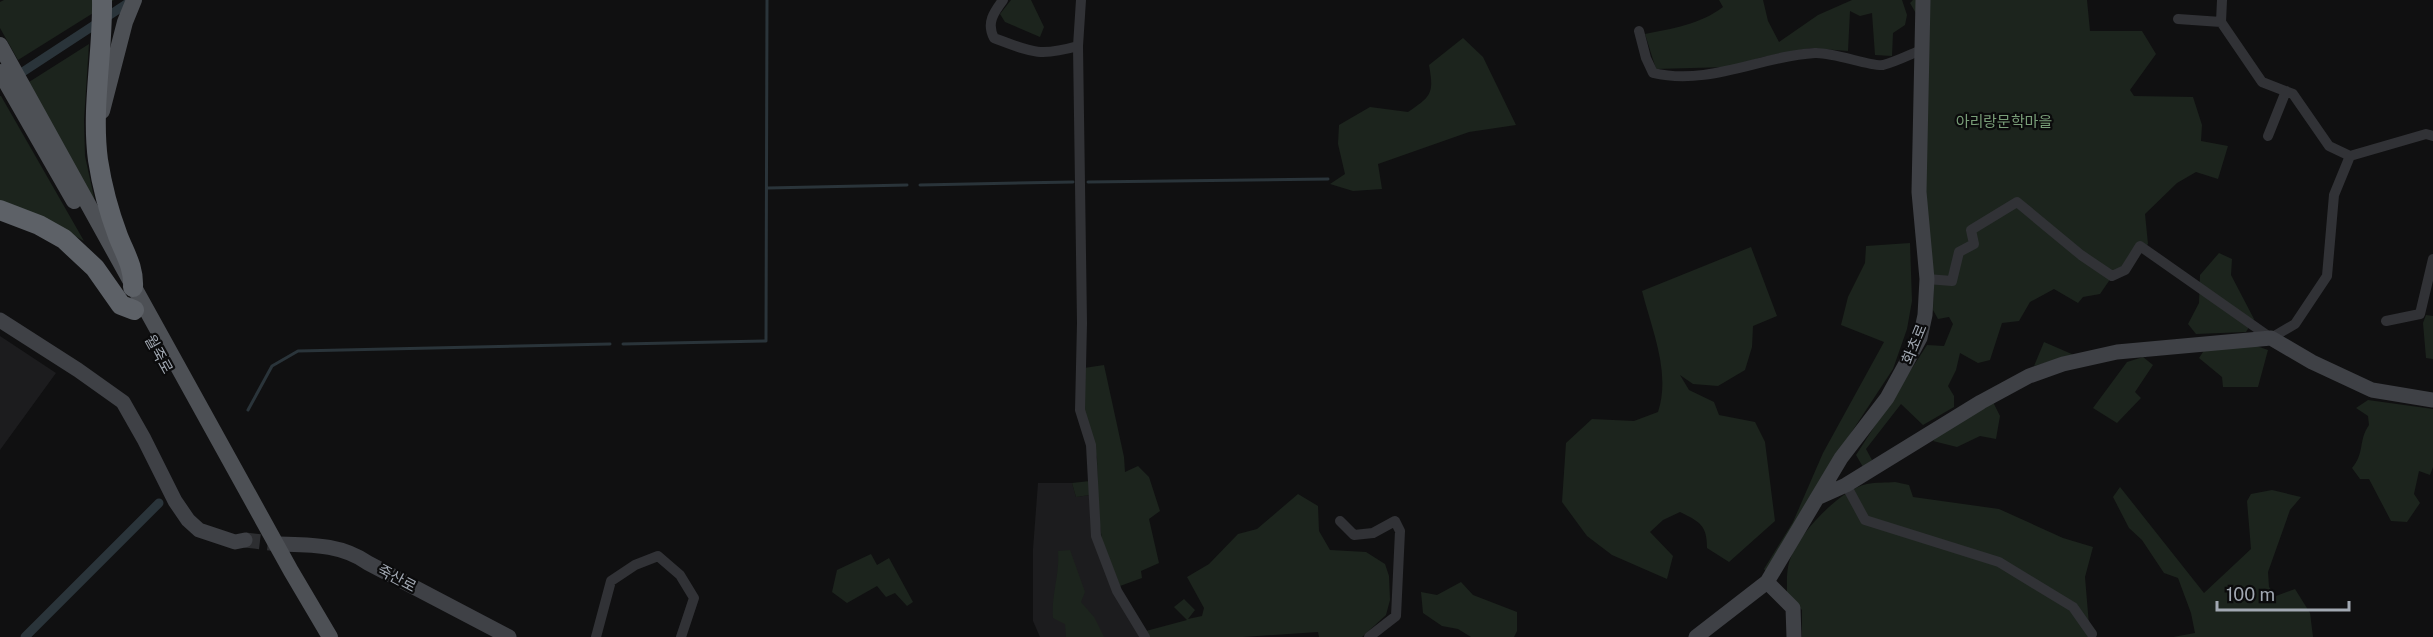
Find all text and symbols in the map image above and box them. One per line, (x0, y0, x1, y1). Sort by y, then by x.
park label: 아리랑문학마을 (1956, 113, 2052, 130)
street label: 화초로 (1898, 322, 1930, 366)
street label: 월죽로 (142, 332, 176, 376)
street label: 죽산로 (375, 561, 419, 595)
scale bar (2217, 574, 2349, 612)
text: 100 m (2226, 584, 2275, 605)

